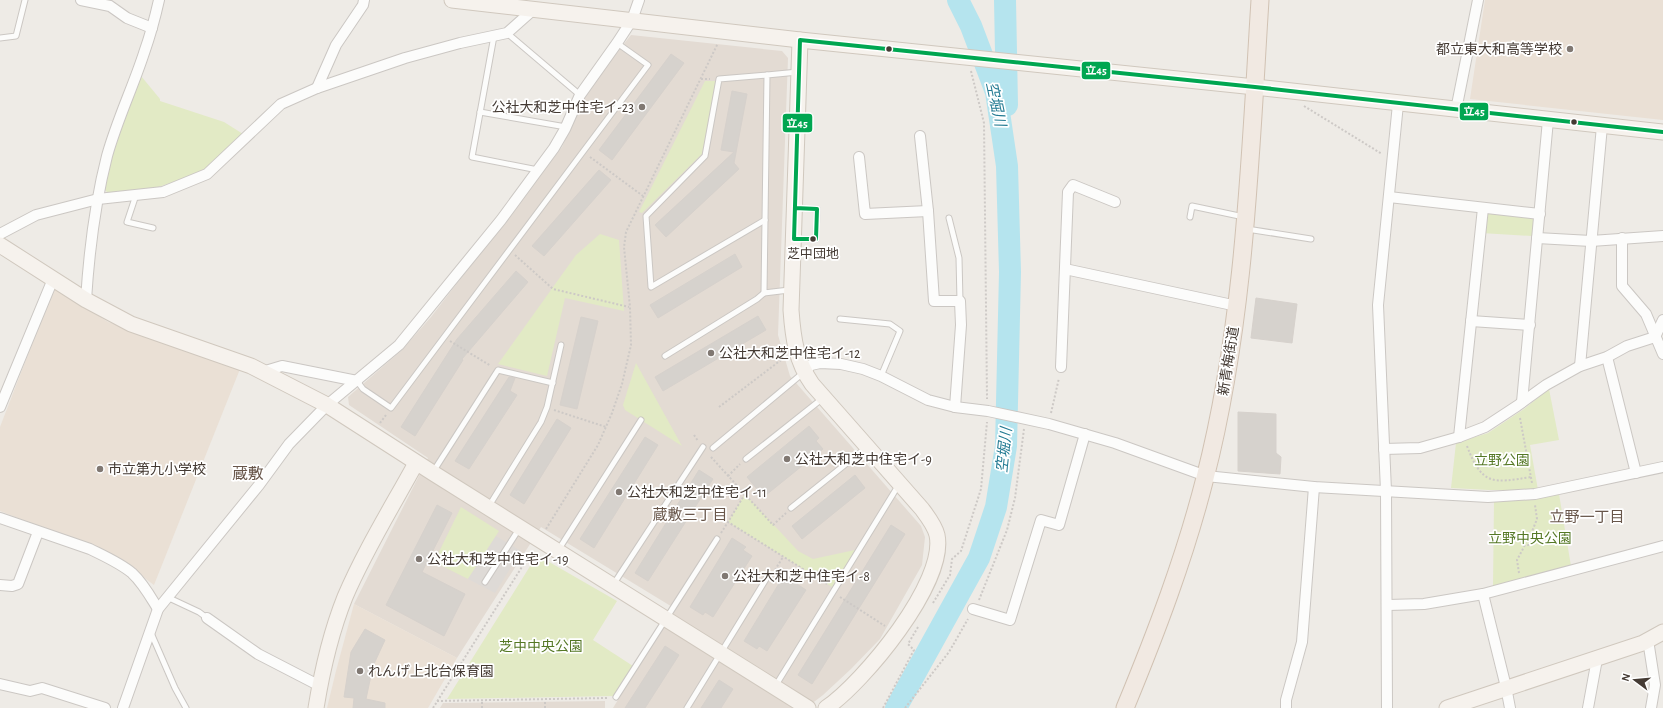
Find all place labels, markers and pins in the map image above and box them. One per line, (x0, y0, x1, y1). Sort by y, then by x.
place label: 都立東大和高等学校 (1436, 41, 1562, 57)
unlabelled marker (884, 44, 894, 54)
marker: 都立東大和高等学校 (1565, 44, 1575, 54)
place label: 公社大和芝中住宅イ-23 (492, 100, 634, 115)
marker: 公社大和芝中住宅イ-23 (637, 102, 647, 112)
unlabelled marker (1569, 117, 1579, 127)
marker: 芝中団地 (808, 234, 818, 244)
place label: 芝中団地 (787, 247, 839, 261)
place label: 公社大和芝中住宅イ-12 (719, 346, 860, 361)
marker: 公社大和芝中住宅イ-12 (706, 348, 716, 358)
place label: 公社大和芝中住宅イ-9 (795, 452, 932, 467)
marker: 公社大和芝中住宅イ-9 (782, 454, 792, 464)
place label: 市立第九小学校 (108, 461, 206, 477)
marker: 市立第九小学校 (95, 464, 105, 474)
place label: 公社大和芝中住宅イ-11 (627, 485, 767, 500)
marker: 公社大和芝中住宅イ-11 (614, 487, 624, 497)
place label: 公社大和芝中住宅イ-19 (427, 552, 569, 567)
marker: 公社大和芝中住宅イ-19 (414, 554, 424, 564)
place label: 公社大和芝中住宅イ-8 (733, 569, 870, 584)
marker: 公社大和芝中住宅イ-8 (720, 571, 730, 581)
place label: れんげ上北台保育園 (368, 663, 494, 679)
marker: れんげ上北台保育園 (355, 666, 365, 676)

